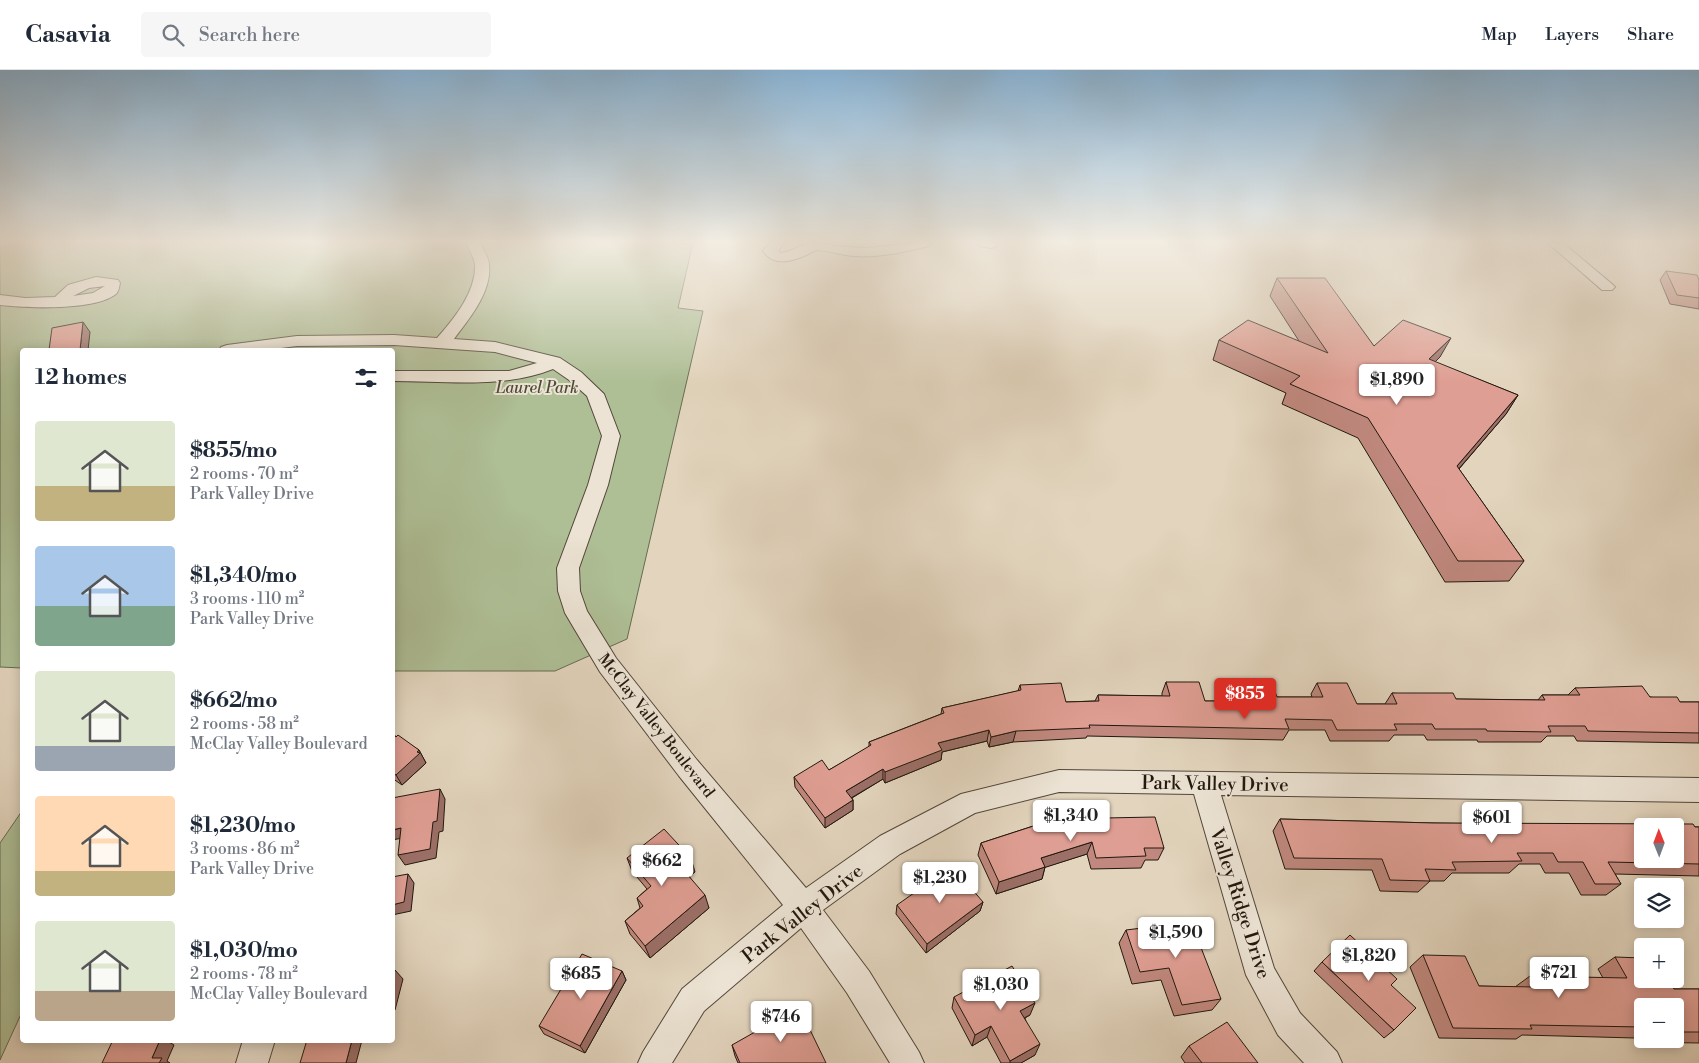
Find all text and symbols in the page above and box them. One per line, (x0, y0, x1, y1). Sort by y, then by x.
search box (141, 12, 491, 57)
text: Casavia (25, 20, 111, 50)
icon: search (159, 21, 187, 49)
text: Search here (199, 23, 300, 47)
text: Map (1482, 23, 1517, 46)
text: Layers (1545, 23, 1599, 46)
text: Share (1627, 23, 1674, 46)
icon: filters (352, 364, 380, 392)
pin: $1,890 (1356, 364, 1438, 406)
text: 12 homes (35, 365, 127, 391)
text: $1,890 (1370, 370, 1424, 390)
park label: Laurel Park (495, 378, 578, 398)
text: $855/mo (190, 438, 277, 464)
icon: home (75, 441, 135, 501)
text: 2 rooms · 70 m² (190, 464, 299, 484)
text: Park Valley Drive (190, 484, 314, 504)
text: $1,340/mo (190, 563, 297, 589)
icon: home (75, 566, 135, 626)
text: 3 rooms · 110 m² (190, 589, 304, 609)
text: Park Valley Drive (190, 609, 314, 629)
street label: McClay Valley Boulevard (594, 649, 719, 802)
pin: $855 (1215, 678, 1275, 720)
text: $855 (1225, 684, 1265, 704)
text: $662/mo (190, 688, 278, 714)
icon: home (75, 691, 135, 751)
text: 2 rooms · 58 m² (190, 714, 299, 734)
text: McClay Valley Boulevard (190, 734, 368, 754)
street label: Park Valley Drive (1141, 771, 1289, 797)
pin: $1,340 (1030, 800, 1112, 842)
pin: $601 (1462, 802, 1522, 844)
text: $1,340 (1044, 806, 1098, 826)
text: $601 (1473, 808, 1511, 828)
text: $1,230/mo (190, 813, 296, 839)
icon: home (75, 816, 135, 876)
north arrow (1634, 818, 1684, 868)
map controls (1634, 818, 1684, 1048)
street label: Valley Ridge Drive (1204, 824, 1276, 982)
text: 3 rooms · 86 m² (190, 839, 300, 859)
pin: $662 (632, 844, 692, 887)
text: $662 (642, 851, 682, 871)
text: Park Valley Drive (190, 859, 314, 879)
street label: Park Valley Drive (737, 859, 868, 969)
pin: $1,230 (899, 862, 981, 904)
text: $1,230 (913, 868, 967, 888)
button: layers (1634, 878, 1684, 928)
pin: $1,590 (1135, 916, 1217, 959)
text: $1,590 (1149, 923, 1203, 943)
text: $1,030/mo (190, 938, 298, 964)
button: + (1634, 938, 1684, 988)
pin: $1,820 (1328, 940, 1410, 982)
icon: home (75, 941, 135, 1001)
text: $1,820 (1342, 946, 1396, 966)
pin: $721 (1529, 956, 1589, 999)
pin: $685 (551, 958, 611, 1000)
text: $721 (1541, 963, 1577, 983)
text: 2 rooms · 78 m² (190, 964, 298, 984)
text: $685 (561, 964, 601, 984)
pin: $1,030 (960, 968, 1042, 1011)
text: $1,030 (973, 975, 1029, 995)
text: McClay Valley Boulevard (190, 984, 368, 1004)
button: − (1634, 998, 1684, 1048)
pin: $746 (751, 1000, 811, 1043)
text: $746 (762, 1007, 800, 1027)

